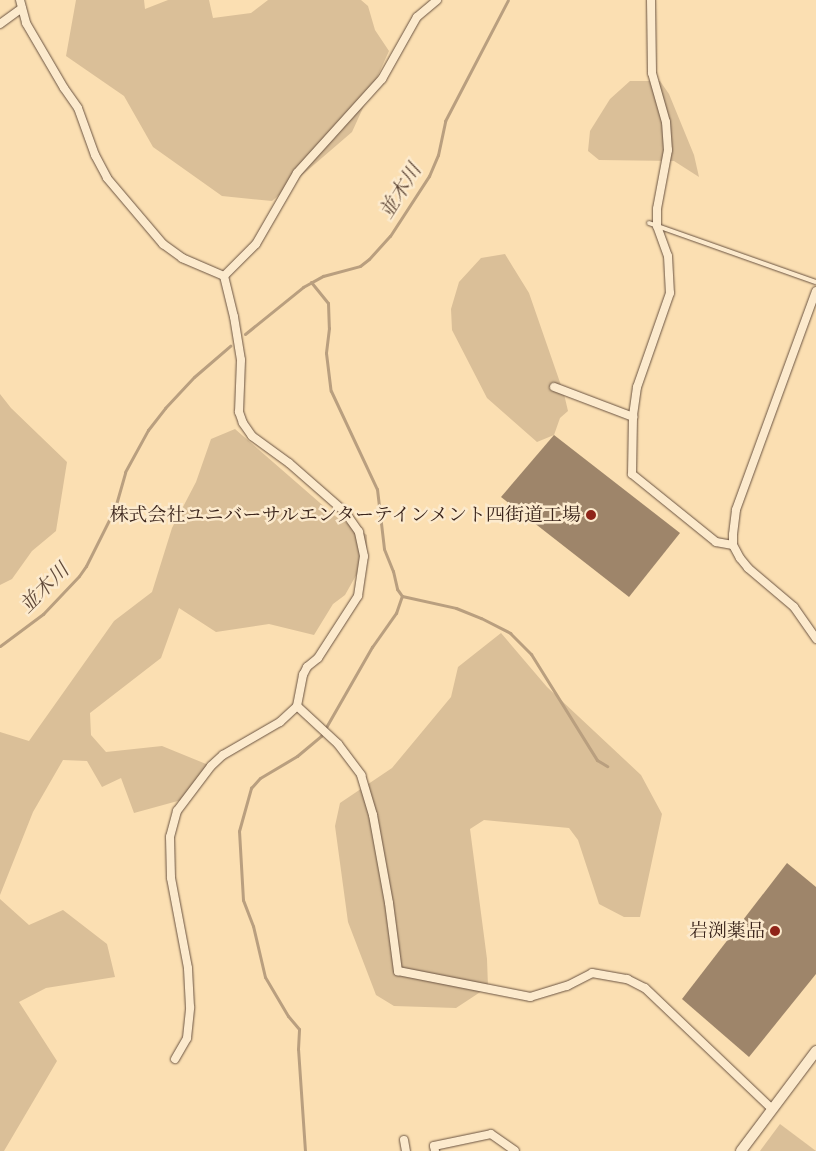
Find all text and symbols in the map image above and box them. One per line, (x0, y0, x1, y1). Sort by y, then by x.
water label: 並木川 (374, 159, 426, 223)
place label: 株式会社ユニバーサルエンターテインメント四街道工場 (106, 504, 581, 526)
marker: 株式会社ユニバーサルエンターテインメント四街道工場 (585, 509, 597, 521)
water label: 並木川 (14, 558, 74, 618)
place label: 岩渕薬品 (689, 920, 765, 942)
marker: 岩渕薬品 (769, 925, 781, 937)

